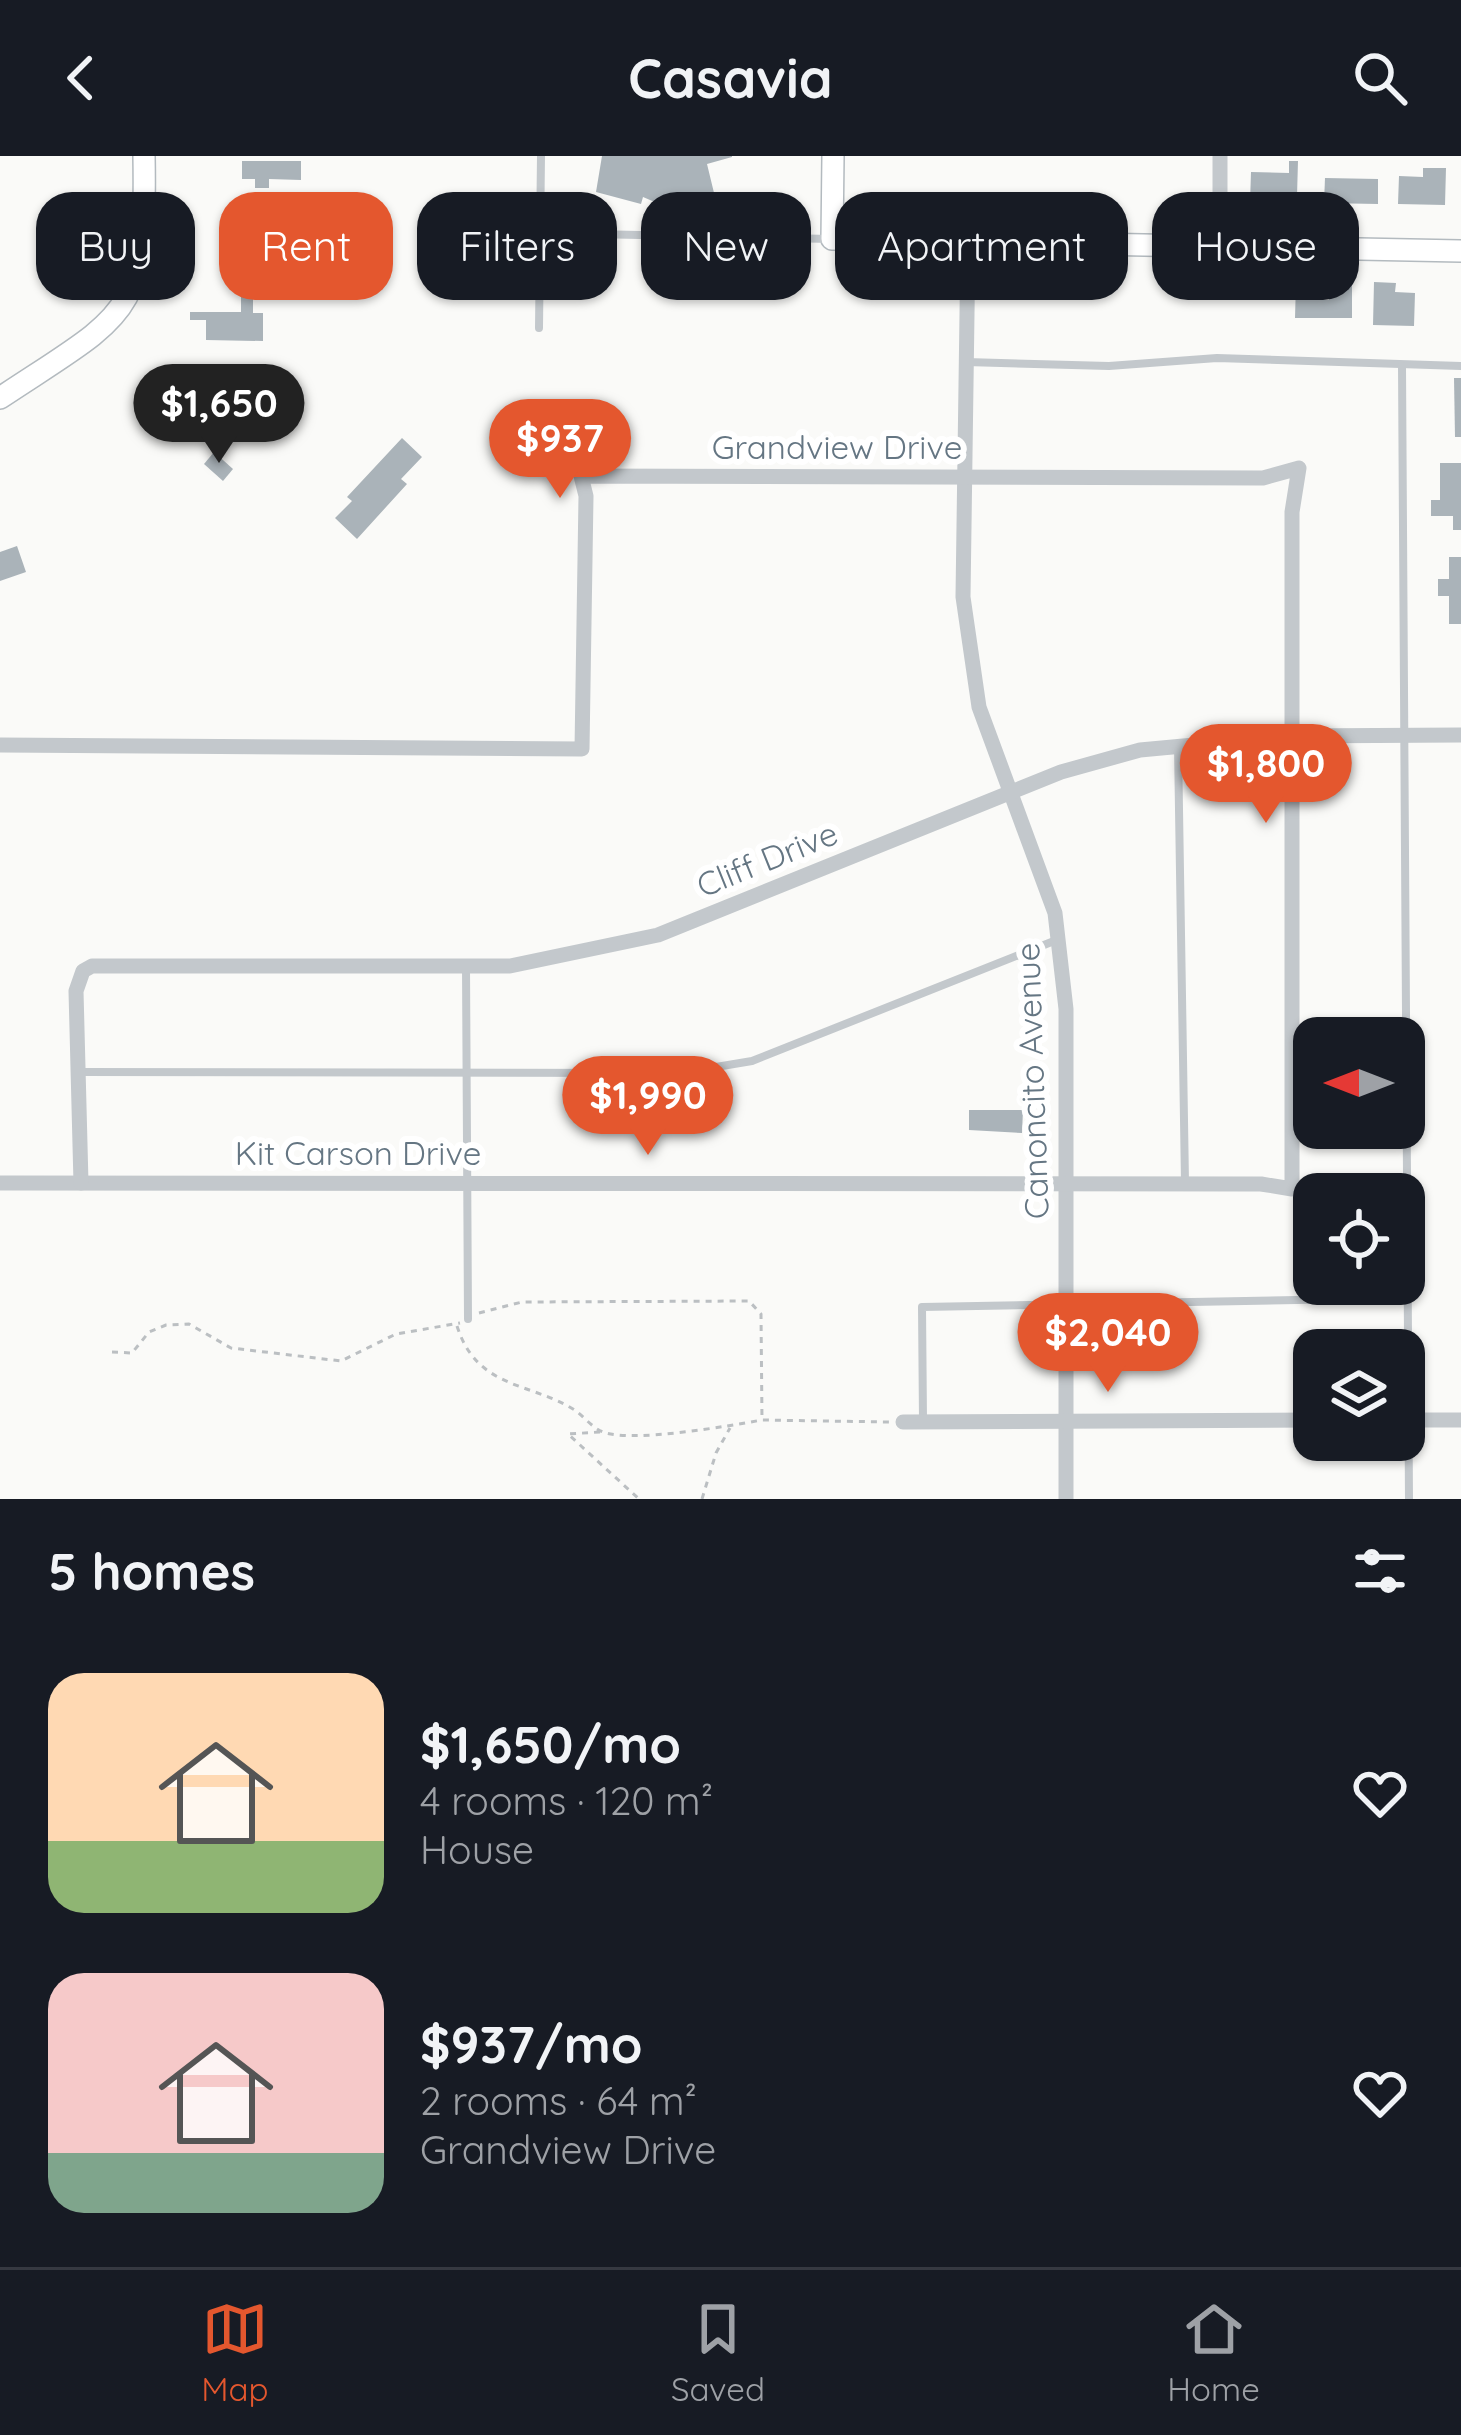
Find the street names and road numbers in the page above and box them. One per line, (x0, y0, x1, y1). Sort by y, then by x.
street label: Grandview Drive (712, 426, 962, 467)
street label: Cliff Drive (690, 812, 843, 905)
street label: Canoncito Avenue (1006, 942, 1057, 1220)
street label: Kit Carson Drive (235, 1132, 481, 1173)

